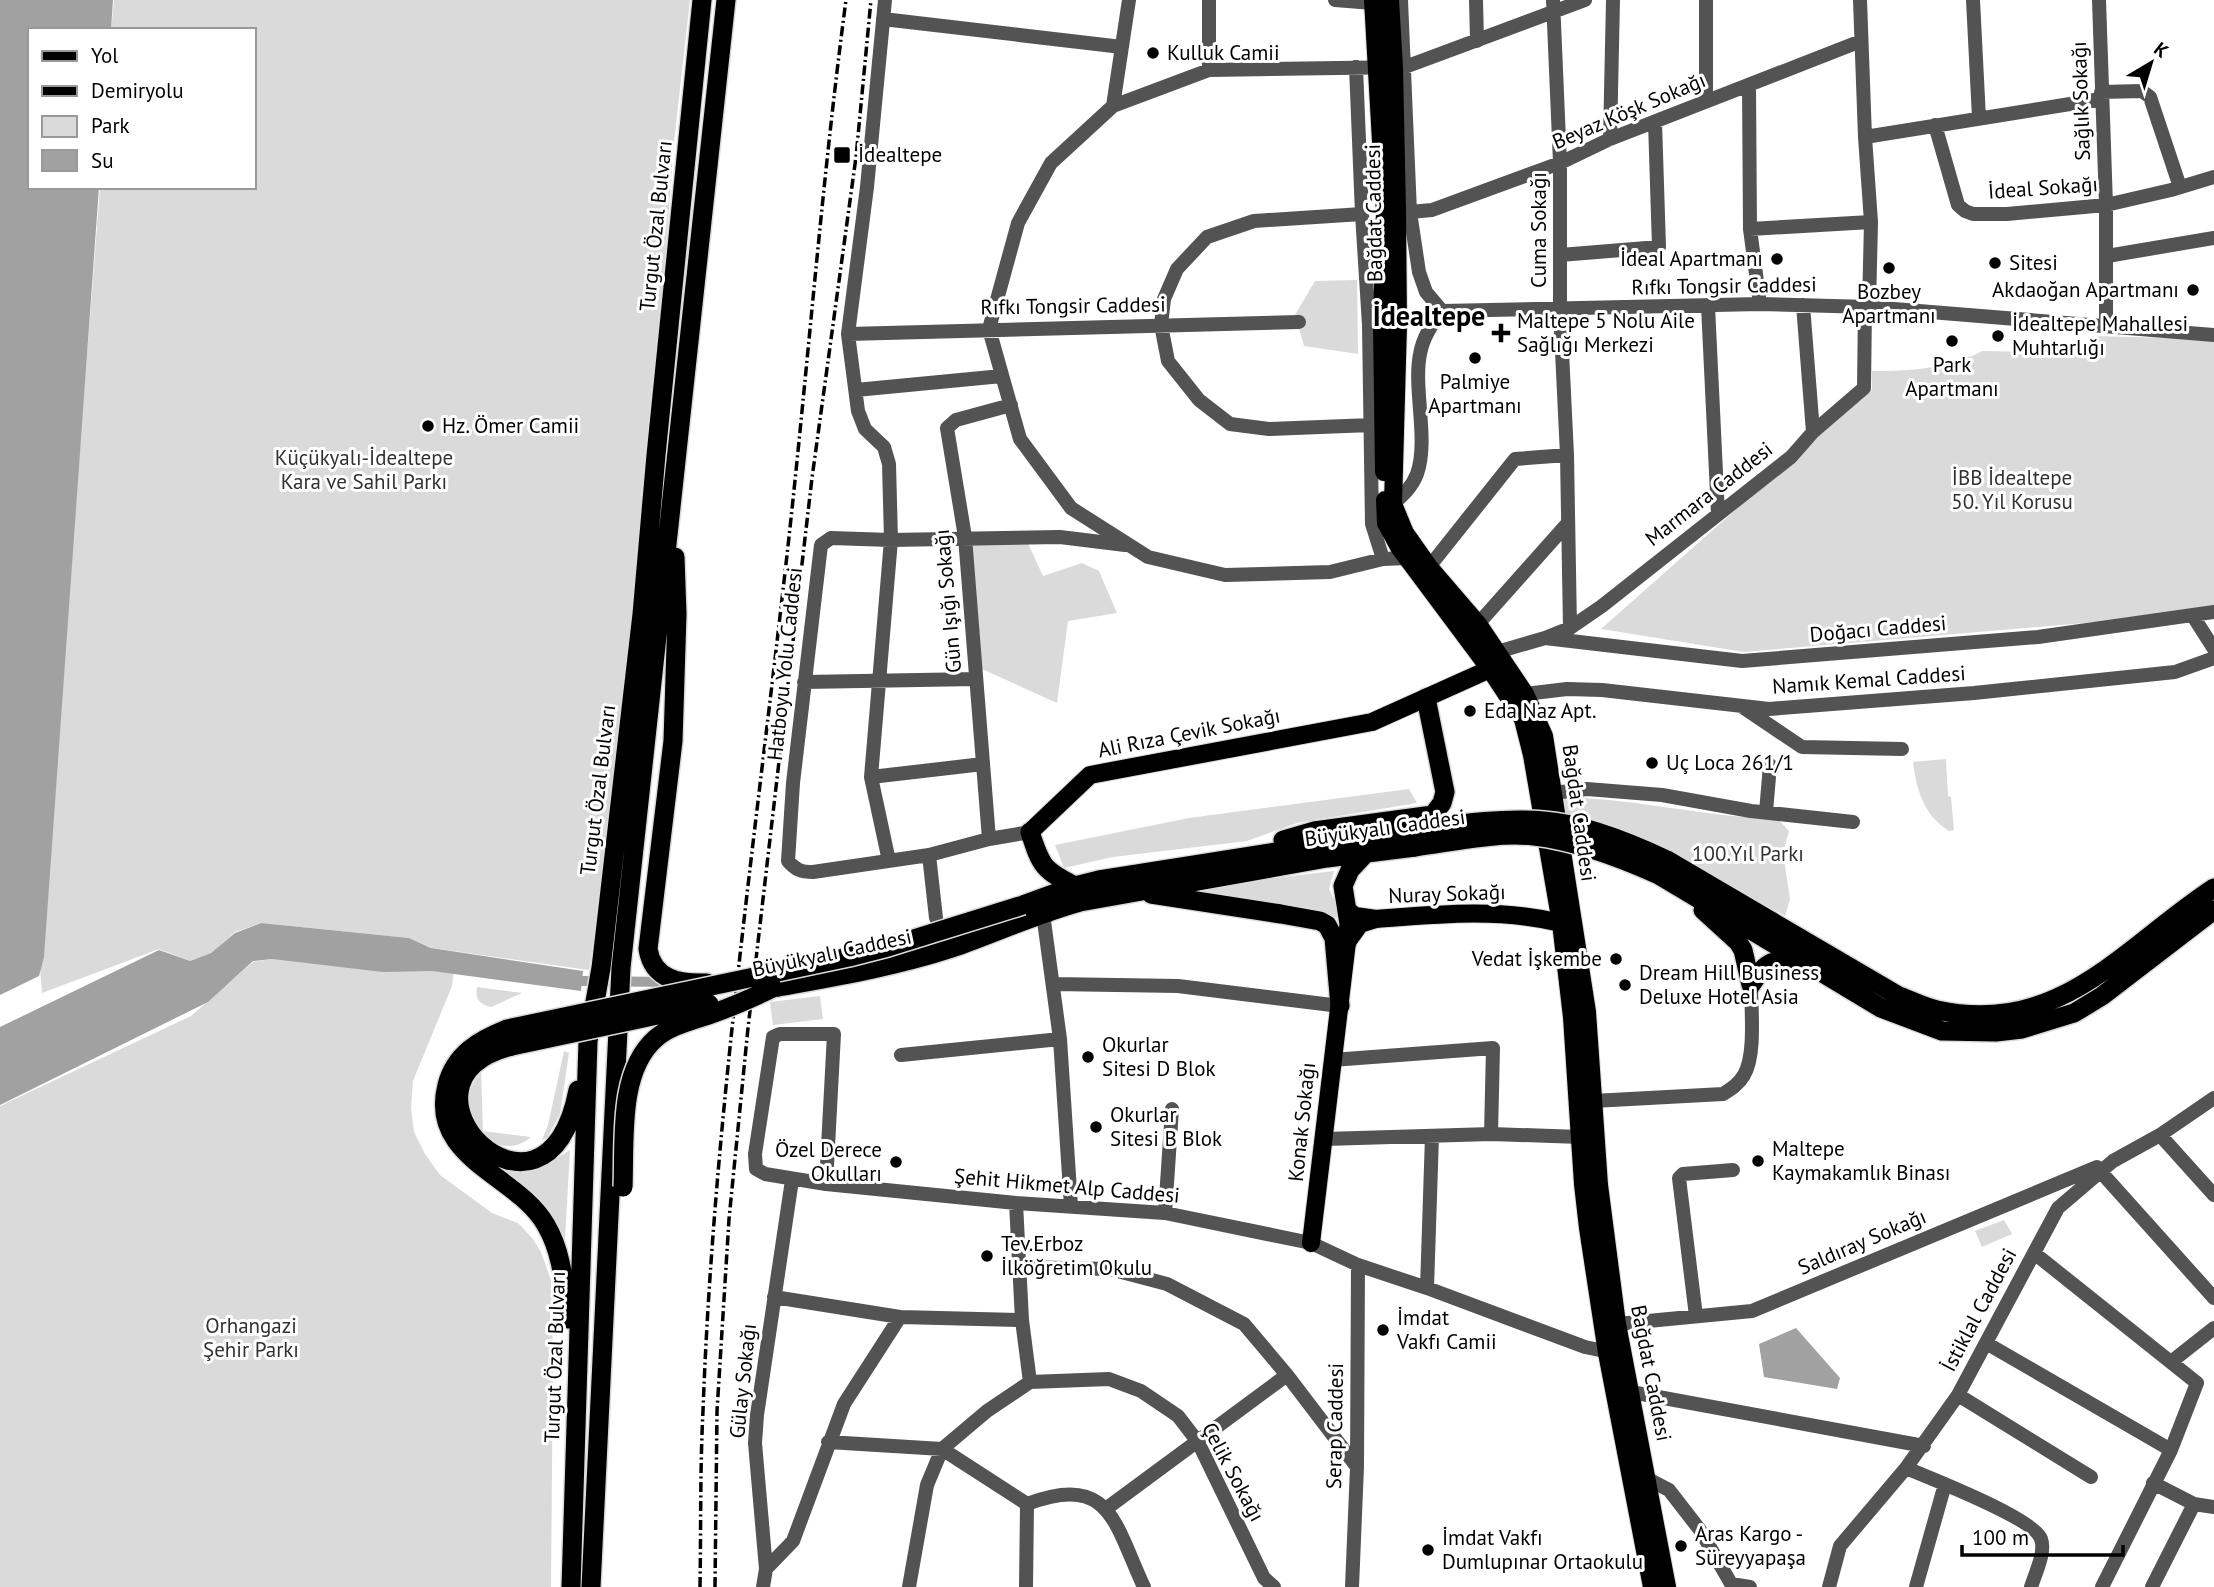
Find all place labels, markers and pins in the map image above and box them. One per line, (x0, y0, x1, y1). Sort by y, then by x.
place label: Kulluk Camii (1167, 39, 1280, 66)
marker: Kulluk Camii (1145, 45, 1161, 61)
place label: İdealtepe (858, 141, 942, 168)
marker: İdealtepe (832, 145, 852, 165)
place label: İdeal Apartmanı (1620, 245, 1763, 272)
place label: Sitesi (2009, 249, 2058, 276)
marker: İdeal Apartmanı (1769, 251, 1785, 267)
marker: Sitesi (1987, 255, 2003, 271)
marker: Bozbey Apartmanı (1881, 260, 1897, 276)
place label: Akdaoğan Apartmanı (1992, 276, 2179, 303)
place label: Bozbey Apartmanı (1842, 278, 1936, 329)
marker: Akdaoğan Apartmanı (2185, 282, 2201, 298)
place label: Maltepe 5 Nolu Aile Sağlığı Merkezi (1517, 307, 1695, 358)
place label: İdealtepe Mahallesi Muhtarlığı (2012, 310, 2188, 361)
marker: Maltepe 5 Nolu Aile Sağlığı Merkezi (1491, 323, 1511, 343)
marker: İdealtepe Mahallesi Muhtarlığı (1990, 328, 2006, 344)
marker: Park Apartmanı (1944, 333, 1960, 349)
marker: Palmiye Apartmanı (1467, 350, 1483, 366)
place label: Park Apartmanı (1905, 351, 1999, 402)
place label: Palmiye Apartmanı (1428, 368, 1522, 419)
place label: Hz. Ömer Camii (442, 412, 579, 439)
marker: Hz. Ömer Camii (420, 418, 436, 434)
place label: Eda Naz Apt. (1484, 697, 1596, 724)
marker: Eda Naz Apt. (1462, 703, 1478, 719)
place label: Uç Loca 261/1 (1666, 749, 1794, 776)
marker: Uç Loca 261/1 (1644, 755, 1660, 771)
place label: Vedat İşkembe (1471, 945, 1602, 972)
marker: Vedat İşkembe (1608, 951, 1624, 967)
place label: Dream Hill Business Deluxe Hotel Asia (1639, 959, 1819, 1010)
marker: Dream Hill Business Deluxe Hotel Asia (1617, 977, 1633, 993)
place label: Okurlar Sitesi D Blok (1102, 1031, 1215, 1082)
marker: Okurlar Sitesi D Blok (1080, 1049, 1096, 1065)
place label: Okurlar Sitesi B Blok (1110, 1101, 1222, 1152)
marker: Okurlar Sitesi B Blok (1088, 1119, 1104, 1135)
place label: Maltepe Kaymakamlık Binası (1772, 1135, 1950, 1186)
place label: Özel Derece Okulları (775, 1136, 882, 1187)
marker: Maltepe Kaymakamlık Binası (1750, 1153, 1766, 1169)
marker: Özel Derece Okulları (888, 1154, 904, 1170)
place label: Tev.Erboz İlköğretim Okulu (1001, 1230, 1152, 1281)
marker: Tev.Erboz İlköğretim Okulu (979, 1248, 995, 1264)
place label: İmdat Vakfı Camii (1396, 1304, 1497, 1355)
marker: İmdat Vakfı Camii (1375, 1322, 1391, 1338)
place label: Aras Kargo - Süreyyapaşa (1695, 1520, 1806, 1571)
place label: İmdat Vakfı Dumlupınar Ortaokulu (1442, 1524, 1643, 1575)
marker: Aras Kargo - Süreyyapaşa (1673, 1538, 1689, 1554)
marker: İmdat Vakfı Dumlupınar Ortaokulu (1420, 1542, 1436, 1558)

